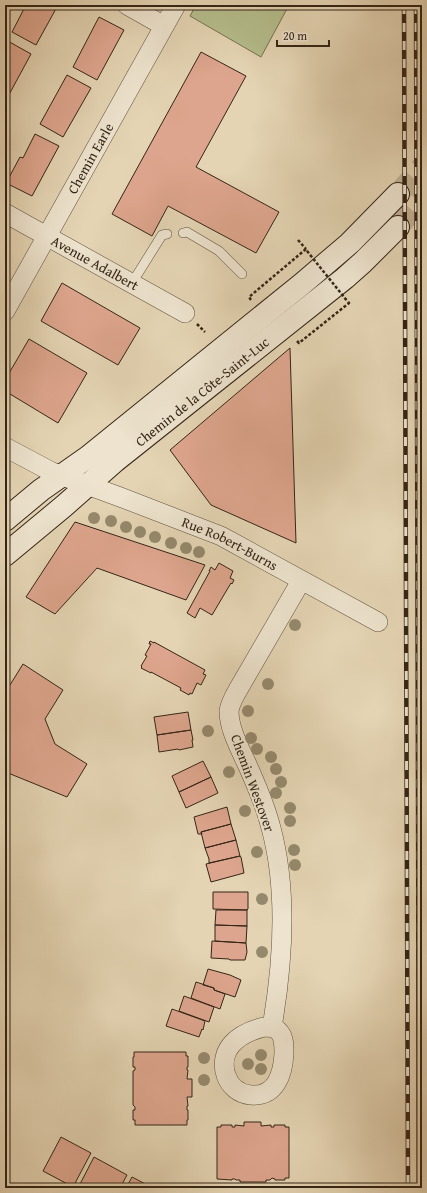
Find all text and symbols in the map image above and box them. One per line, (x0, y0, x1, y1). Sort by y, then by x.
scale bar (277, 22, 329, 48)
text: 20 m (283, 27, 307, 44)
street label: Chemin Earle (63, 119, 118, 197)
street label: Avenue Adalbert (48, 231, 142, 295)
street label: Chemin de la Côte-Saint-Luc (131, 332, 273, 451)
street label: Rue Robert-Burns (179, 512, 281, 575)
street label: Chemin Westover (226, 731, 280, 835)

